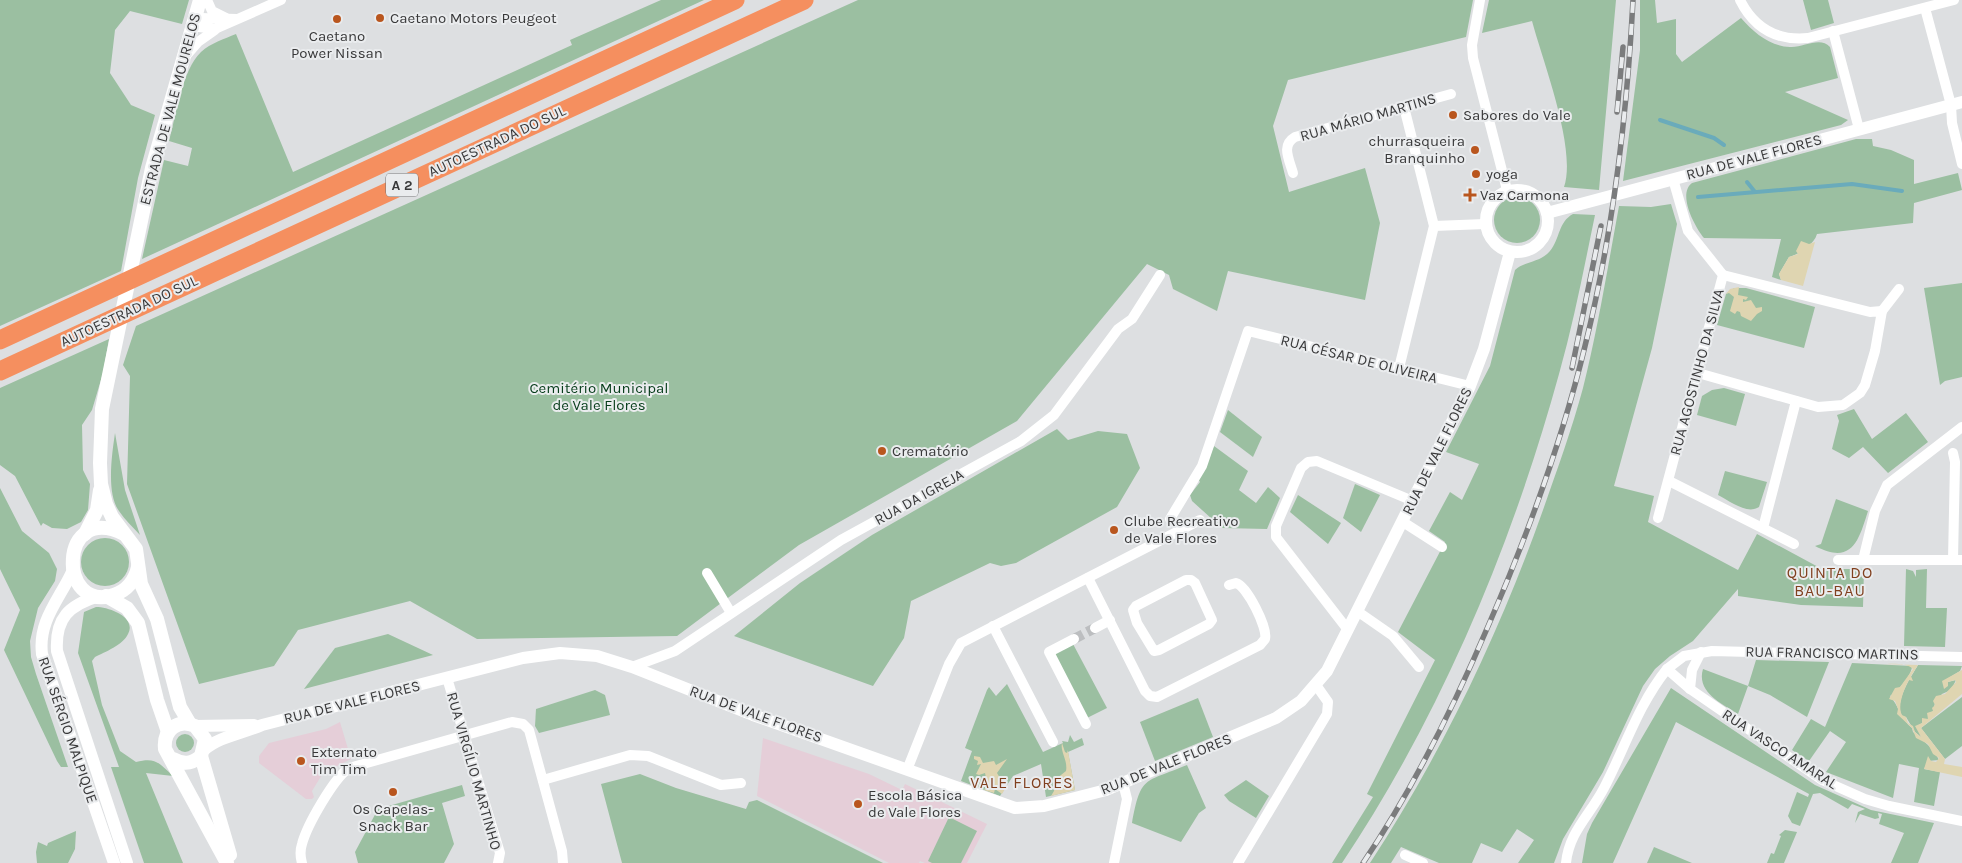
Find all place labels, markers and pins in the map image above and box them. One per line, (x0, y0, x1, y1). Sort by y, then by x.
place label: Caetano Motors Peugeot (390, 9, 557, 27)
marker: Caetano Motors Peugeot (374, 12, 386, 24)
marker: Caetano Power Nissan (331, 13, 343, 25)
place label: Caetano Power Nissan (291, 27, 383, 62)
place label: Sabores do Vale (1463, 106, 1571, 124)
marker: Sabores do Vale (1447, 109, 1459, 121)
place label: churrasqueira Branquinho (1368, 132, 1465, 167)
marker: churrasqueira Branquinho (1469, 144, 1481, 156)
place label: yoga (1485, 165, 1518, 183)
marker: yoga (1470, 168, 1482, 180)
place label: Vaz Carmona (1480, 186, 1569, 204)
marker: Vaz Carmona (1464, 189, 1476, 201)
place label: Crematório (892, 442, 969, 460)
marker: Crematório (876, 445, 888, 457)
place label: Clube Recreativo de Vale Flores (1124, 512, 1239, 547)
marker: Clube Recreativo de Vale Flores (1108, 524, 1120, 536)
place label: Externato Tim Tim (311, 743, 377, 778)
marker: Externato Tim Tim (295, 755, 307, 767)
marker: Os Capelas- Snack Bar (387, 786, 399, 798)
place label: Escola Básica de Vale Flores (868, 786, 962, 821)
marker: Escola Básica de Vale Flores (852, 798, 864, 810)
place label: Os Capelas- Snack Bar (353, 800, 433, 835)

